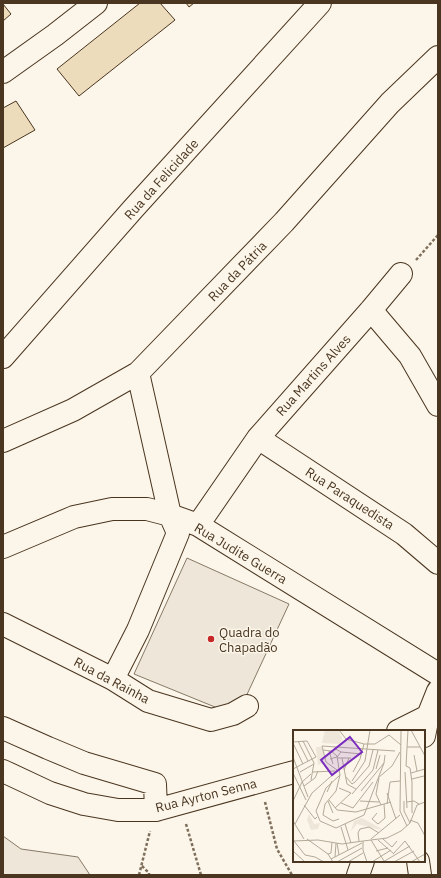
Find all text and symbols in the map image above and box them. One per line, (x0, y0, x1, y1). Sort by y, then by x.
street label: Rua da Felicidade (121, 135, 202, 223)
street label: Rua da Pátria (204, 238, 270, 305)
street label: Rua Martins Alves (272, 331, 355, 420)
street label: Rua Paraquedista (302, 463, 397, 534)
street label: Rua Judite Guerra (191, 519, 290, 588)
place label: Quadra do Chapadão (219, 624, 280, 656)
marker: Quadra do Chapadão (206, 634, 216, 644)
street label: Rua da Rainha (71, 653, 153, 708)
inset map (293, 730, 425, 862)
street label: Rua Ayrton Senna (154, 775, 259, 816)

